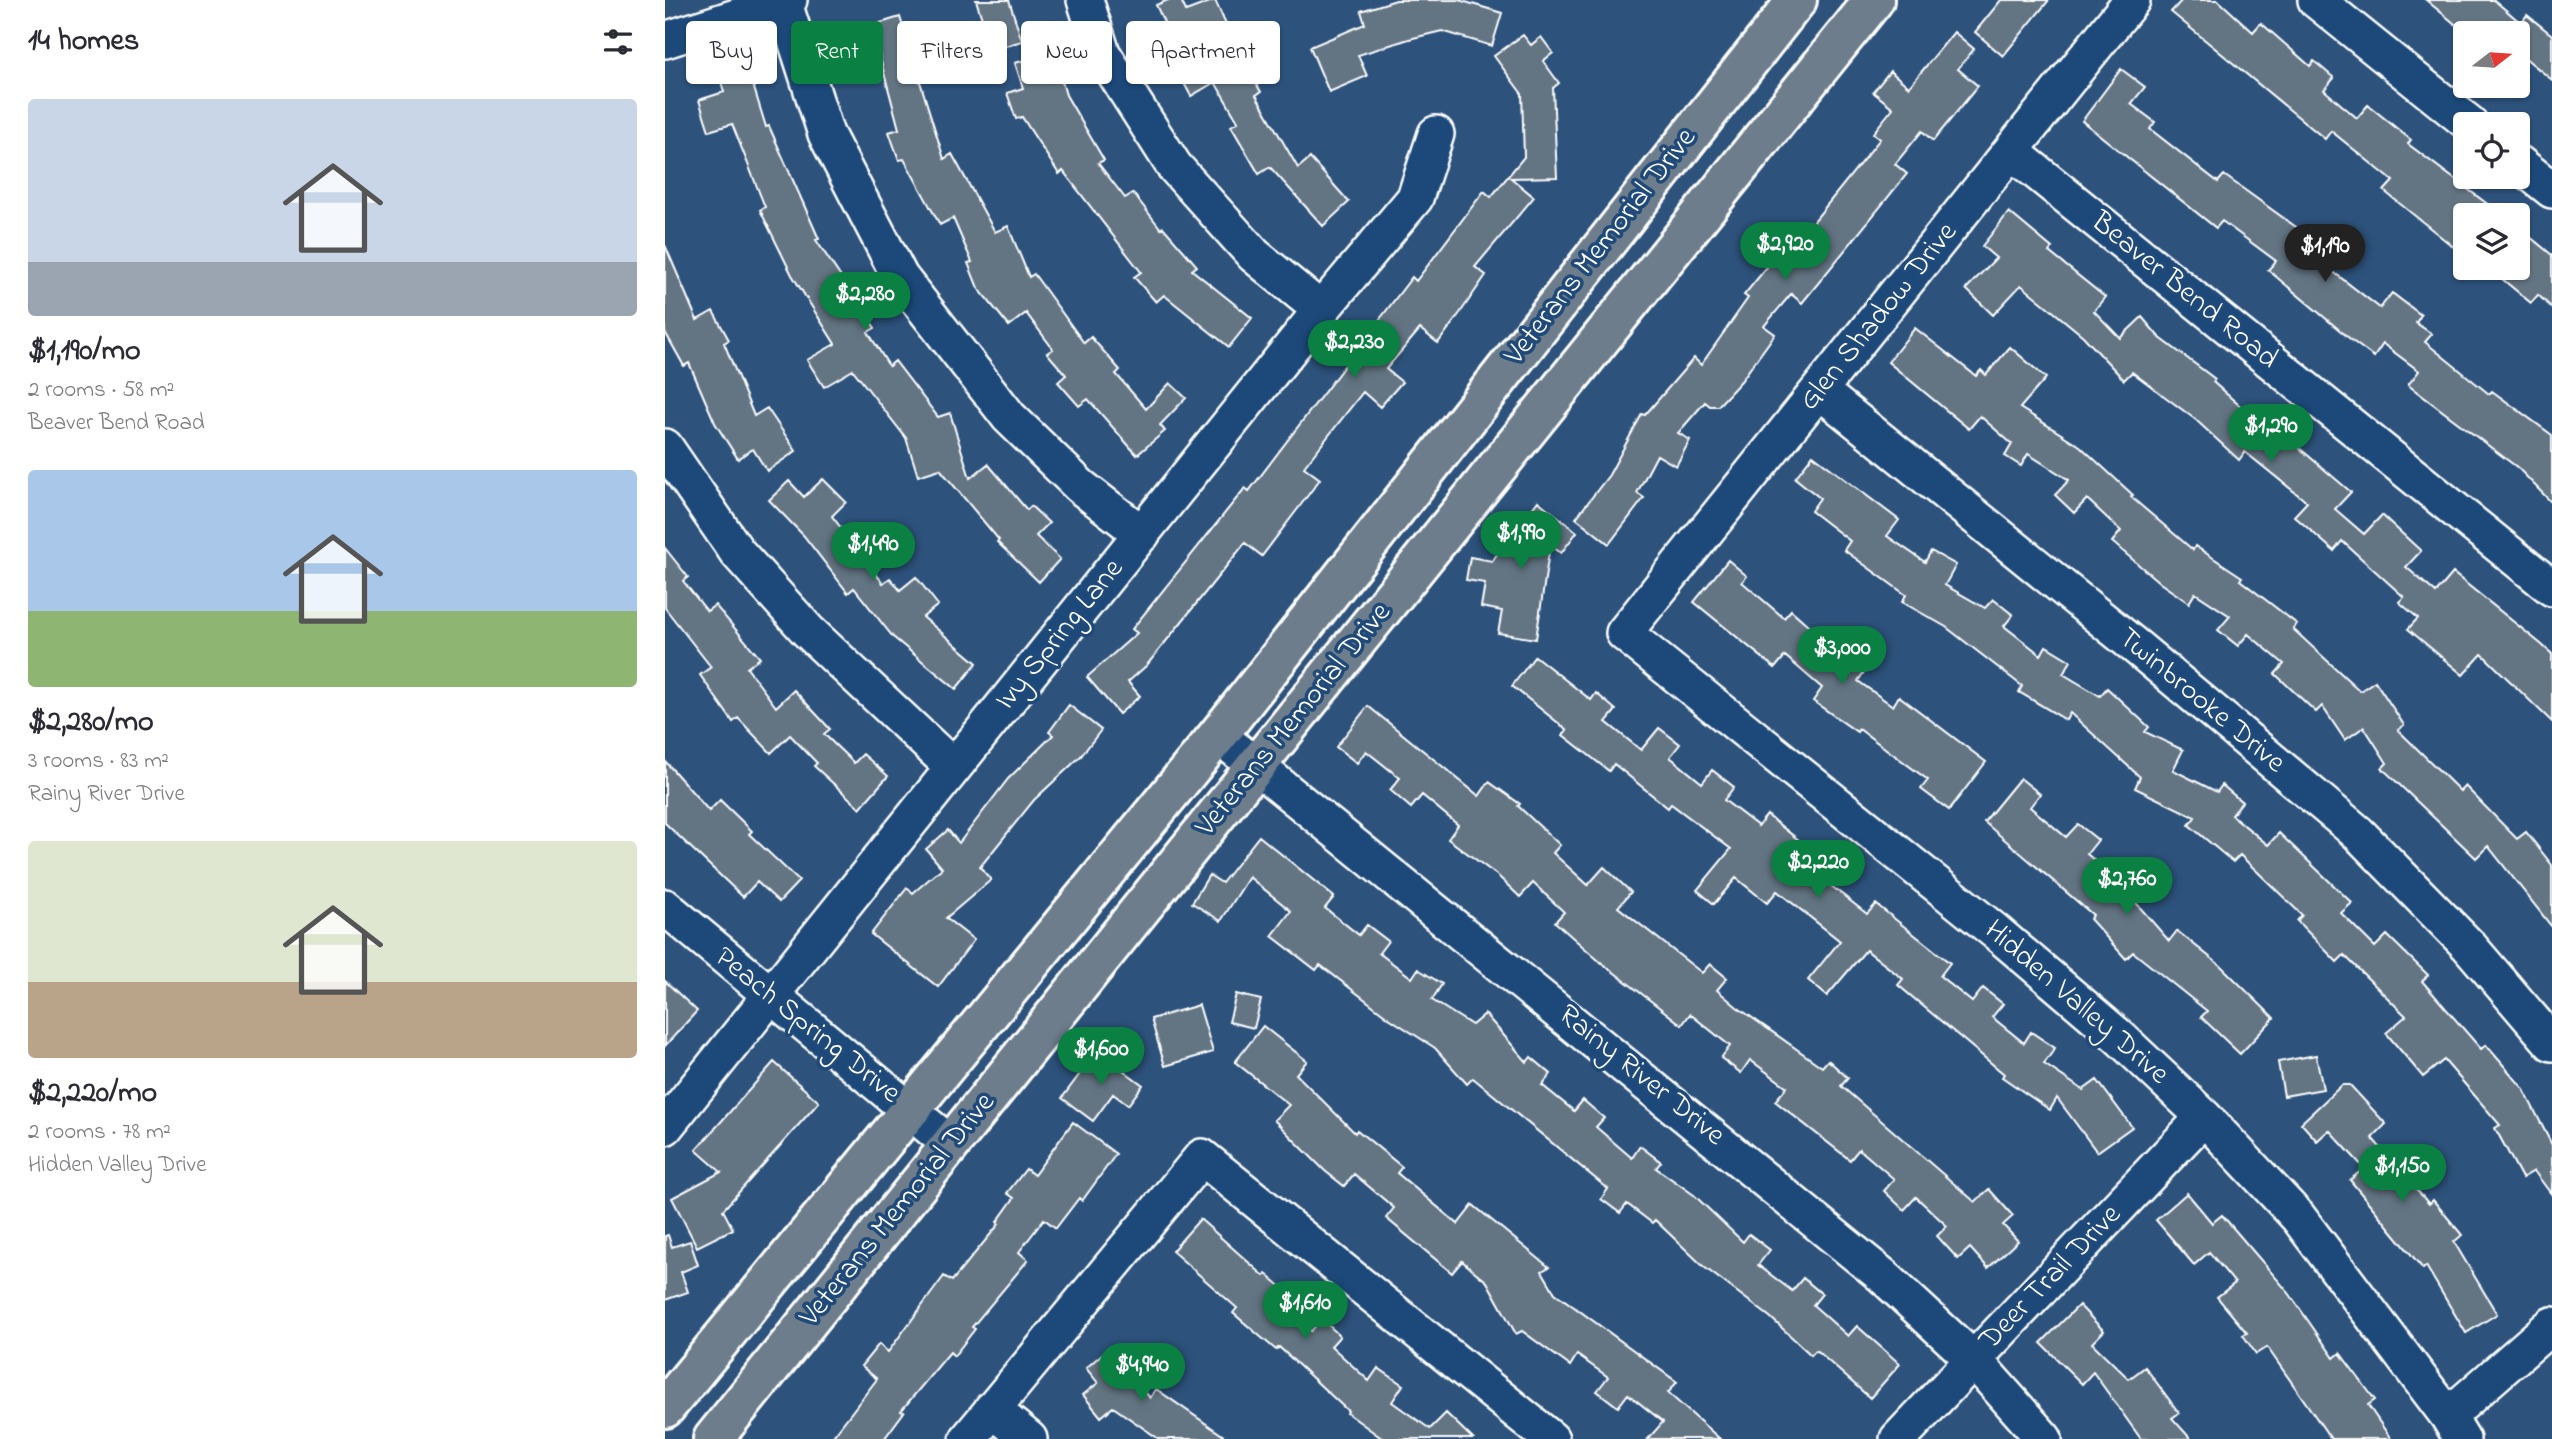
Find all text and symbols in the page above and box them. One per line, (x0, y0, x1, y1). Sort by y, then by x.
text: 14 homes (28, 20, 139, 64)
chip: Buy (686, 21, 777, 84)
chip: Rent (791, 21, 883, 84)
chip: Filters (897, 21, 1007, 84)
chip: New (1021, 21, 1112, 84)
chip: Apartment (1126, 21, 1280, 84)
north arrow (2453, 21, 2531, 98)
map controls (2453, 21, 2530, 280)
icon: filters (599, 23, 637, 61)
button: locate (2453, 112, 2530, 189)
street label: Veterans Memorial Drive (1494, 118, 1708, 376)
icon: home (270, 145, 396, 271)
street label: Beaver Bend Road (2080, 201, 2288, 381)
button: layers (2453, 203, 2530, 280)
street label: Glen Shadow Drive (1789, 213, 1969, 421)
pin: $2,920 (1728, 222, 1842, 282)
pin: $1,190 (2268, 224, 2382, 284)
text: $2,920 (1756, 228, 1814, 261)
text: $1,190 (2300, 230, 2350, 263)
pin: $2,280 (808, 272, 922, 332)
text: $2,280 (835, 278, 895, 311)
pin: $2,230 (1297, 320, 1411, 380)
text: $2,230 (1324, 326, 1384, 359)
text: $1,190/mo (28, 330, 141, 374)
text: 2 rooms · 58 m² (28, 374, 174, 407)
pin: $1,290 (2214, 405, 2328, 464)
text: Beaver Bend Road (28, 407, 205, 440)
text: $1,290 (2244, 410, 2298, 443)
pin: $1,990 (1464, 512, 1578, 571)
icon: home (270, 516, 396, 642)
text: $1,990 (1497, 517, 1545, 550)
pin: $1,490 (816, 522, 930, 582)
text: $1,490 (847, 528, 899, 561)
street label: Ivy Spring Lane (985, 549, 1135, 721)
street label: Veterans Memorial Drive (1185, 593, 1403, 848)
street label: Twinbrooke Drive (2107, 617, 2295, 785)
pin: $3,000 (1785, 626, 1899, 686)
text: $3,000 (1813, 632, 1871, 665)
text: $2,280/mo (28, 701, 154, 745)
text: 3 rooms · 83 m² (28, 745, 169, 778)
text: Rainy River Drive (28, 778, 185, 811)
pin: $2,220 (1761, 841, 1875, 900)
text: $2,220 (1787, 846, 1849, 879)
pin: $2,760 (2070, 858, 2184, 917)
text: $2,760 (2098, 863, 2156, 896)
icon: home (270, 887, 396, 1013)
street label: Hidden Valley Drive (1974, 910, 2179, 1096)
street label: Peach Spring Drive (704, 937, 910, 1116)
street label: Rainy River Drive (1548, 995, 1735, 1158)
pin: $1,600 (1044, 1028, 1158, 1087)
text: $1,600 (1073, 1033, 1129, 1066)
text: $2,220/mo (28, 1072, 157, 1116)
street label: Veterans Memorial Drive (789, 1083, 1007, 1338)
text: 2 rooms · 78 m² (28, 1116, 171, 1149)
pin: $1,150 (2345, 1144, 2459, 1204)
text: Hidden Valley Drive (28, 1149, 207, 1182)
text: $1,150 (2374, 1150, 2430, 1183)
street label: Deer Trail Drive (1969, 1194, 2133, 1362)
pin: $1,610 (1248, 1282, 1362, 1341)
text: $1,610 (1279, 1287, 1331, 1320)
pin: $4,940 (1085, 1344, 1199, 1403)
text: $4,940 (1115, 1349, 1169, 1382)

